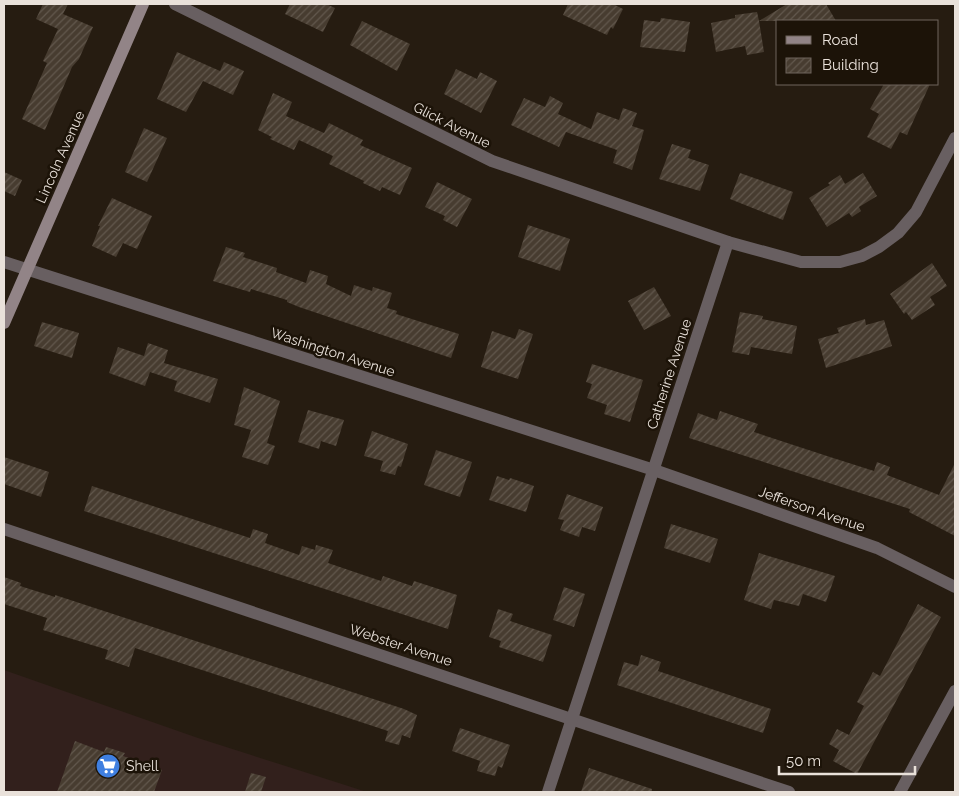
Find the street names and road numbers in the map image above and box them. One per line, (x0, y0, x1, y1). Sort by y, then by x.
street label: Glick Avenue (411, 99, 493, 151)
street label: Lincoln Avenue (32, 108, 88, 206)
street label: Catherine Avenue (644, 317, 694, 431)
street label: Washington Avenue (269, 324, 397, 380)
street label: Jefferson Avenue (757, 483, 867, 535)
street label: Webster Avenue (348, 621, 454, 669)

